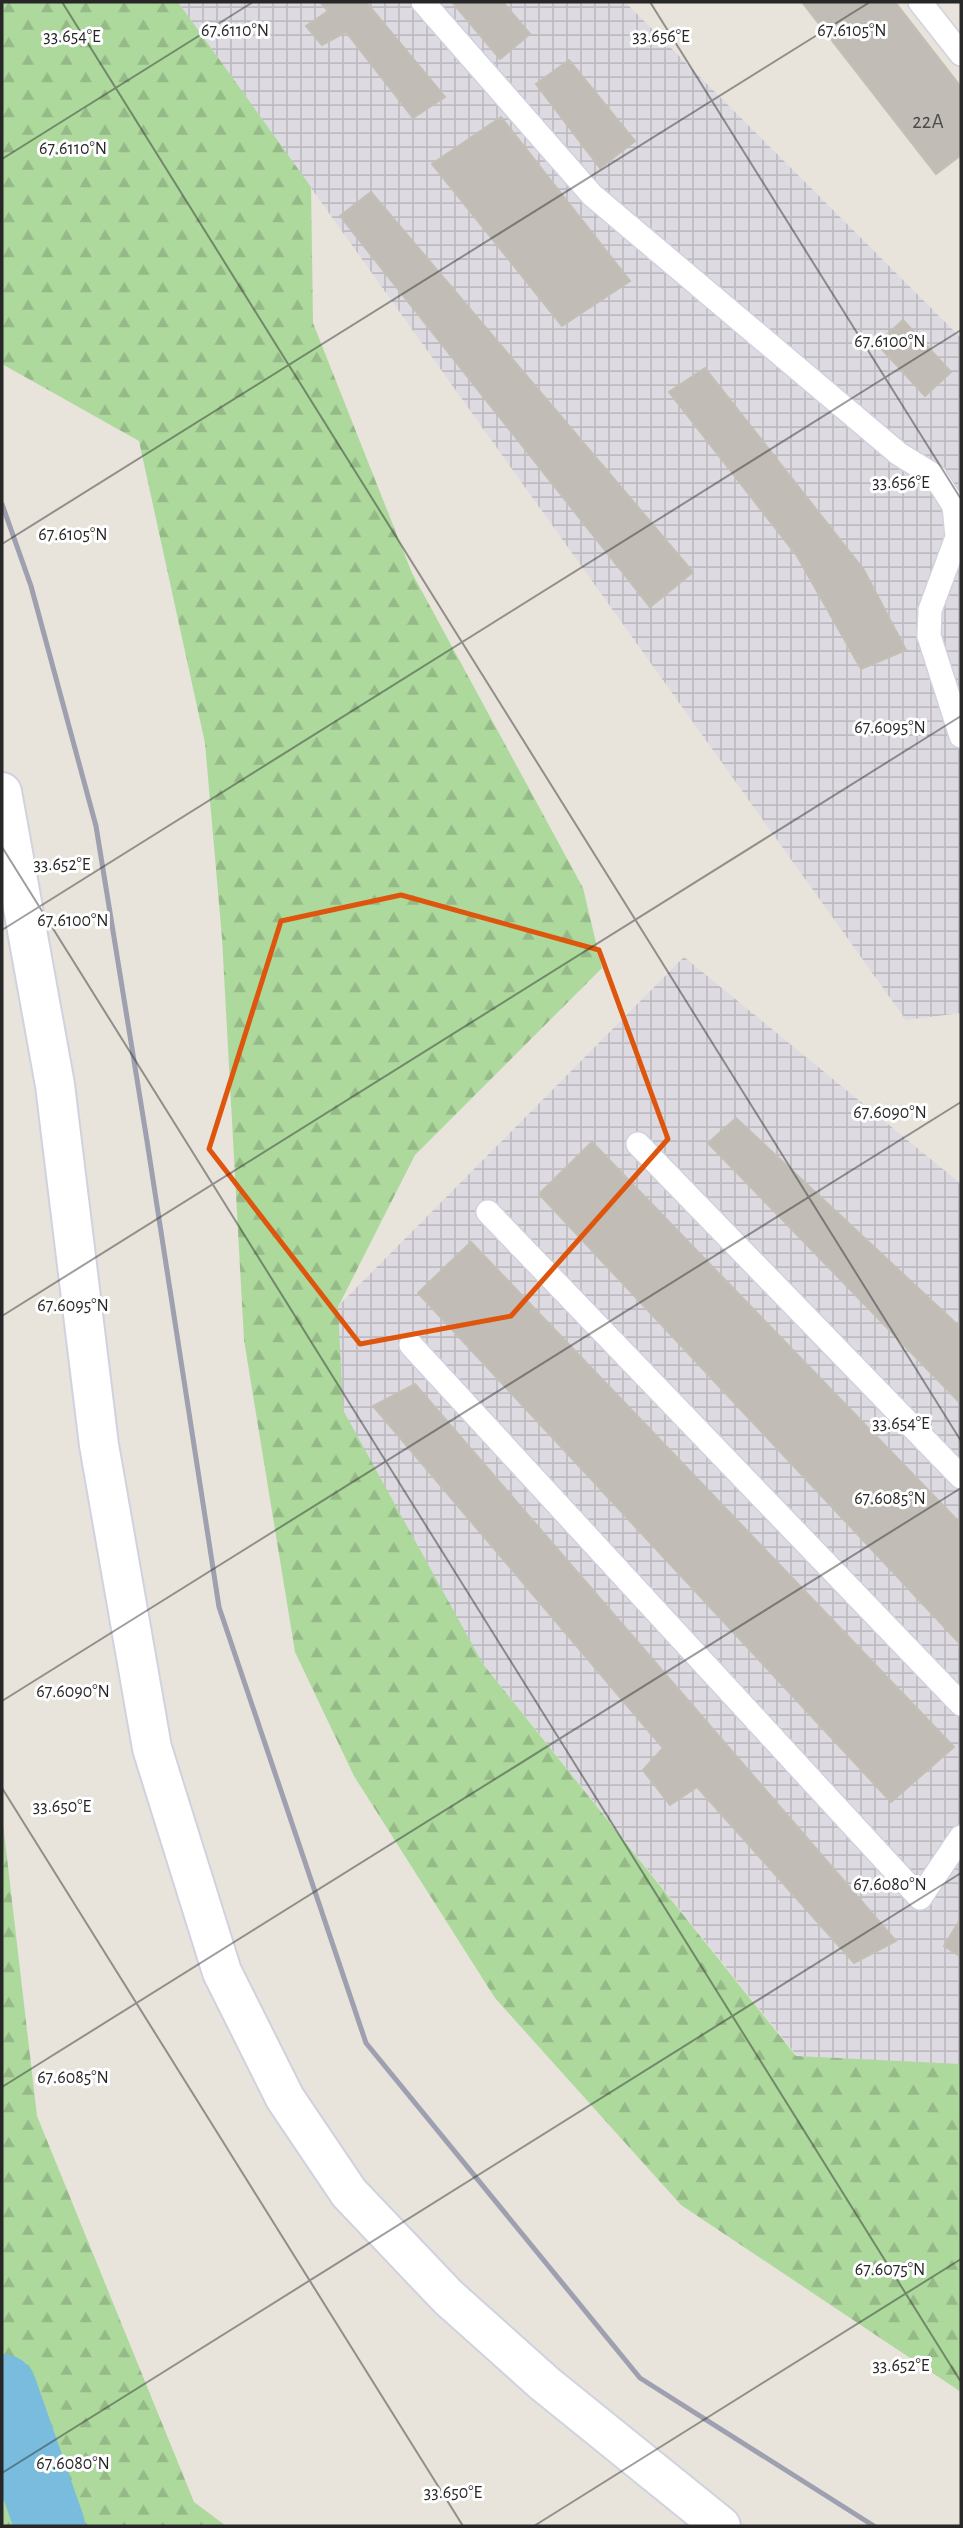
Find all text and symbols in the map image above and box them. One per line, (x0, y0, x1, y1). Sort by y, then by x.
text: 67.6110°N (201, 22, 269, 40)
text: 67.6105°N (817, 22, 887, 40)
text: 33.654°E (43, 28, 101, 46)
text: 33.656°E (632, 28, 690, 46)
house number: 22А (912, 111, 944, 132)
text: 67.6110°N (39, 140, 107, 158)
text: 67.6100°N (854, 333, 926, 351)
text: 33.656°E (872, 474, 930, 492)
text: 67.6105°N (38, 526, 108, 544)
text: 67.6095°N (854, 719, 926, 737)
text: 33.652°E (33, 856, 91, 874)
text: 67.6100°N (37, 912, 109, 930)
text: 67.6090°N (853, 1104, 927, 1122)
text: 67.6095°N (37, 1297, 109, 1315)
text: 33.654°E (872, 1415, 930, 1433)
text: 67.6085°N (854, 1490, 926, 1508)
text: 67.6090°N (36, 1683, 110, 1701)
text: 33.650°E (33, 1798, 92, 1816)
text: 67.6080°N (853, 1876, 927, 1894)
text: 67.6085°N (37, 2069, 109, 2087)
text: 67.6075°N (855, 2261, 925, 2279)
text: 33.652°E (872, 2357, 930, 2375)
text: 67.6080°N (36, 2455, 110, 2473)
text: 33.650°E (424, 2484, 483, 2502)

